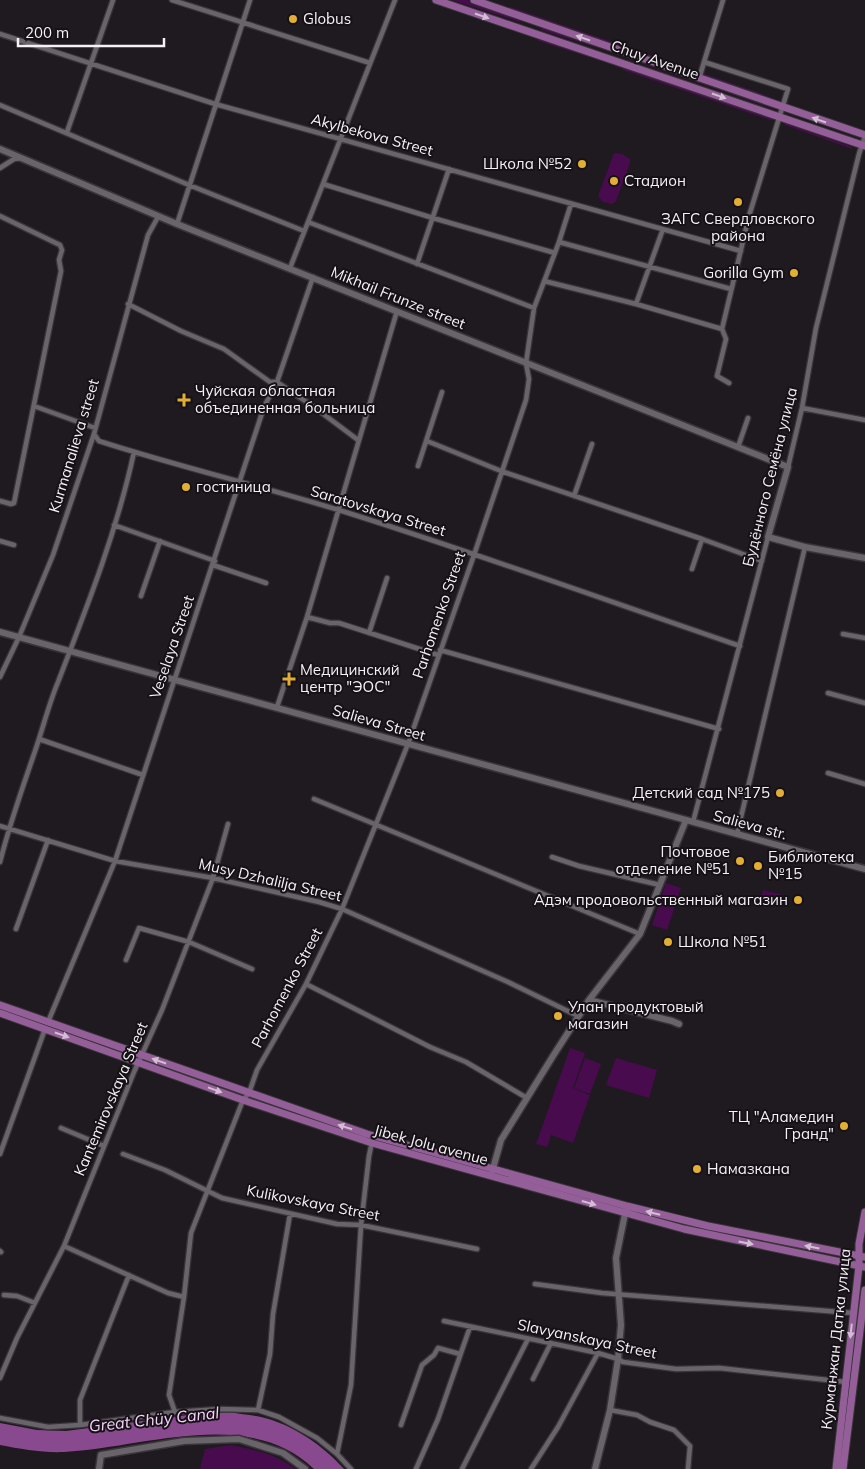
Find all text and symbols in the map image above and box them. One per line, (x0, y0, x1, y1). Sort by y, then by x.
place label: Globus (303, 9, 351, 28)
one-way arrow (475, 12, 490, 20)
marker: Globus (287, 13, 299, 25)
scale bar (18, 15, 164, 47)
text: 200 m (25, 23, 69, 42)
one-way arrow (575, 34, 590, 41)
street label: Chuy Avenue (609, 36, 702, 83)
one-way arrow (711, 93, 726, 100)
street label: Akylbekova Street (309, 109, 435, 160)
one-way arrow (811, 115, 826, 123)
place label: Школа №52 (483, 154, 572, 173)
marker: Школа №52 (576, 158, 588, 170)
place label: Стадион (624, 171, 686, 190)
marker: Стадион (608, 175, 620, 187)
marker: ЗАГС Свердловского района (732, 196, 744, 208)
place label: ЗАГС Свердловского района (661, 209, 815, 245)
street label: Mikhail Frunze street (328, 262, 468, 333)
place label: Gorilla Gym (703, 263, 784, 282)
marker: Gorilla Gym (788, 267, 800, 279)
street label: Kurmanalieva street (44, 377, 103, 515)
place label: Чуйская областная объединенная больница (195, 381, 375, 417)
street label: Будённого Семёна улица (738, 385, 801, 568)
marker: Чуйская областная объединенная больница (177, 393, 191, 407)
place label: гостиница (196, 477, 271, 496)
marker: гостиница (180, 481, 192, 493)
street label: Saratovskaya Street (308, 481, 448, 540)
street label: Parhomenko Street (408, 549, 469, 681)
street label: Veselaya Street (145, 593, 198, 701)
place label: Медицинский центр "ЭОС" (300, 660, 400, 696)
marker: Медицинский центр "ЭОС" (282, 672, 296, 686)
street label: Salieva Street (330, 700, 428, 745)
place label: Детский сад №175 (632, 783, 770, 802)
marker: Детский сад №175 (774, 787, 786, 799)
street label: Salieva str. (711, 806, 789, 843)
place label: Почтовое отделение №51 (616, 842, 730, 878)
place label: Библиотека №15 (768, 847, 854, 883)
street label: Musy Dzhalilja Street (197, 854, 343, 905)
marker: Почтовое отделение №51 (734, 855, 746, 867)
marker: Библиотека №15 (752, 860, 764, 872)
place label: Адэм продовольственный магазин (534, 890, 788, 909)
marker: Адэм продовольственный магазин (792, 894, 804, 906)
street label: Parhomenko Street (247, 925, 326, 1051)
place label: Школа №51 (678, 932, 767, 951)
marker: Школа №51 (662, 936, 674, 948)
place label: Улан продуктовый магазин (567, 997, 704, 1033)
marker: Улан продуктовый магазин (552, 1010, 564, 1022)
street label: Kantemirovskaya Street (70, 1019, 152, 1179)
one-way arrow (55, 1032, 70, 1040)
one-way arrow (151, 1057, 166, 1065)
one-way arrow (208, 1087, 223, 1094)
place label: ТЦ "Аламедин Гранд" (729, 1107, 834, 1143)
street label: Jibek Jolu avenue (372, 1120, 490, 1169)
marker: ТЦ "Аламедин Гранд" (838, 1120, 850, 1132)
one-way arrow (337, 1122, 352, 1130)
place label: Намазкана (707, 1159, 790, 1178)
marker: Намазкана (691, 1163, 703, 1175)
street label: Kulikovskaya Street (245, 1180, 381, 1225)
one-way arrow (581, 1199, 596, 1207)
one-way arrow (646, 1208, 661, 1216)
one-way arrow (738, 1239, 754, 1247)
one-way arrow (804, 1242, 820, 1250)
street label: Курманжан Датка улица (817, 1247, 854, 1430)
street label: Slavyanskaya Street (516, 1314, 658, 1363)
one-way arrow (847, 1324, 855, 1340)
water label: Great Chüy Canal (88, 1402, 220, 1436)

